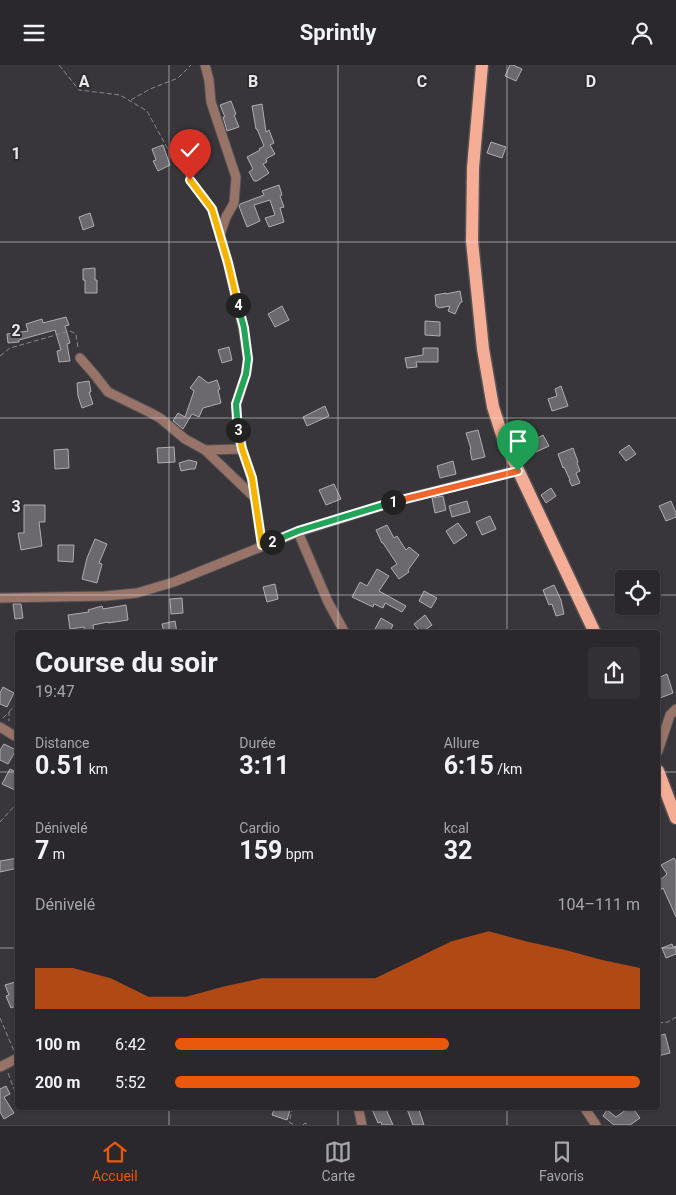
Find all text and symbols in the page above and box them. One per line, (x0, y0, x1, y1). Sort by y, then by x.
icon: menu (20, 19, 48, 47)
icon: person (628, 19, 656, 47)
text: Sprintly (300, 20, 376, 45)
text: A (79, 72, 90, 91)
text: B (248, 72, 258, 91)
text: C (417, 72, 427, 91)
text: D (586, 72, 596, 91)
pin (169, 129, 211, 180)
icon: check (176, 136, 204, 164)
text: 1 (11, 144, 21, 163)
pin: 4 (226, 293, 250, 317)
text: 4 (234, 297, 243, 313)
text: 2 (11, 321, 21, 340)
pin: 3 (226, 417, 250, 443)
pin (497, 420, 539, 471)
text: 3 (234, 422, 243, 438)
icon: arrive (504, 427, 532, 455)
pin: 1 (380, 489, 406, 515)
text: 1 (389, 494, 398, 510)
text: 3 (11, 497, 21, 516)
pin: 2 (260, 529, 284, 555)
text: 2 (268, 534, 277, 550)
map controls (615, 570, 660, 615)
button: locate (615, 570, 660, 615)
text: Course du soir (35, 646, 218, 679)
button: share (588, 647, 640, 699)
text: 19:47 (35, 682, 75, 701)
text: Distance (35, 735, 90, 751)
text: Durée (239, 735, 276, 751)
text: Allure (444, 735, 479, 751)
text: 0.51 (35, 751, 85, 780)
text: 3:11 (239, 751, 289, 780)
text: 6:15 (444, 751, 494, 780)
text: km (85, 761, 108, 777)
text: /km (494, 761, 522, 777)
text: Dénivelé (35, 820, 88, 836)
text: Cardio (239, 820, 280, 836)
text: kcal (444, 820, 469, 836)
text: 7 (35, 836, 49, 865)
text: 159 (239, 836, 282, 865)
text: 32 (444, 836, 472, 865)
text: m (49, 846, 65, 862)
text: bpm (282, 846, 314, 862)
text: Dénivelé (35, 895, 95, 914)
text: 104–111 m (558, 895, 640, 914)
text: 100 m (35, 1035, 80, 1054)
text: 6:42 (115, 1035, 146, 1054)
text: 200 m (35, 1073, 80, 1092)
text: 5:52 (115, 1073, 146, 1092)
tab: Accueil (92, 1138, 138, 1184)
tab: Carte (321, 1138, 355, 1184)
tab: Favoris (539, 1138, 584, 1184)

